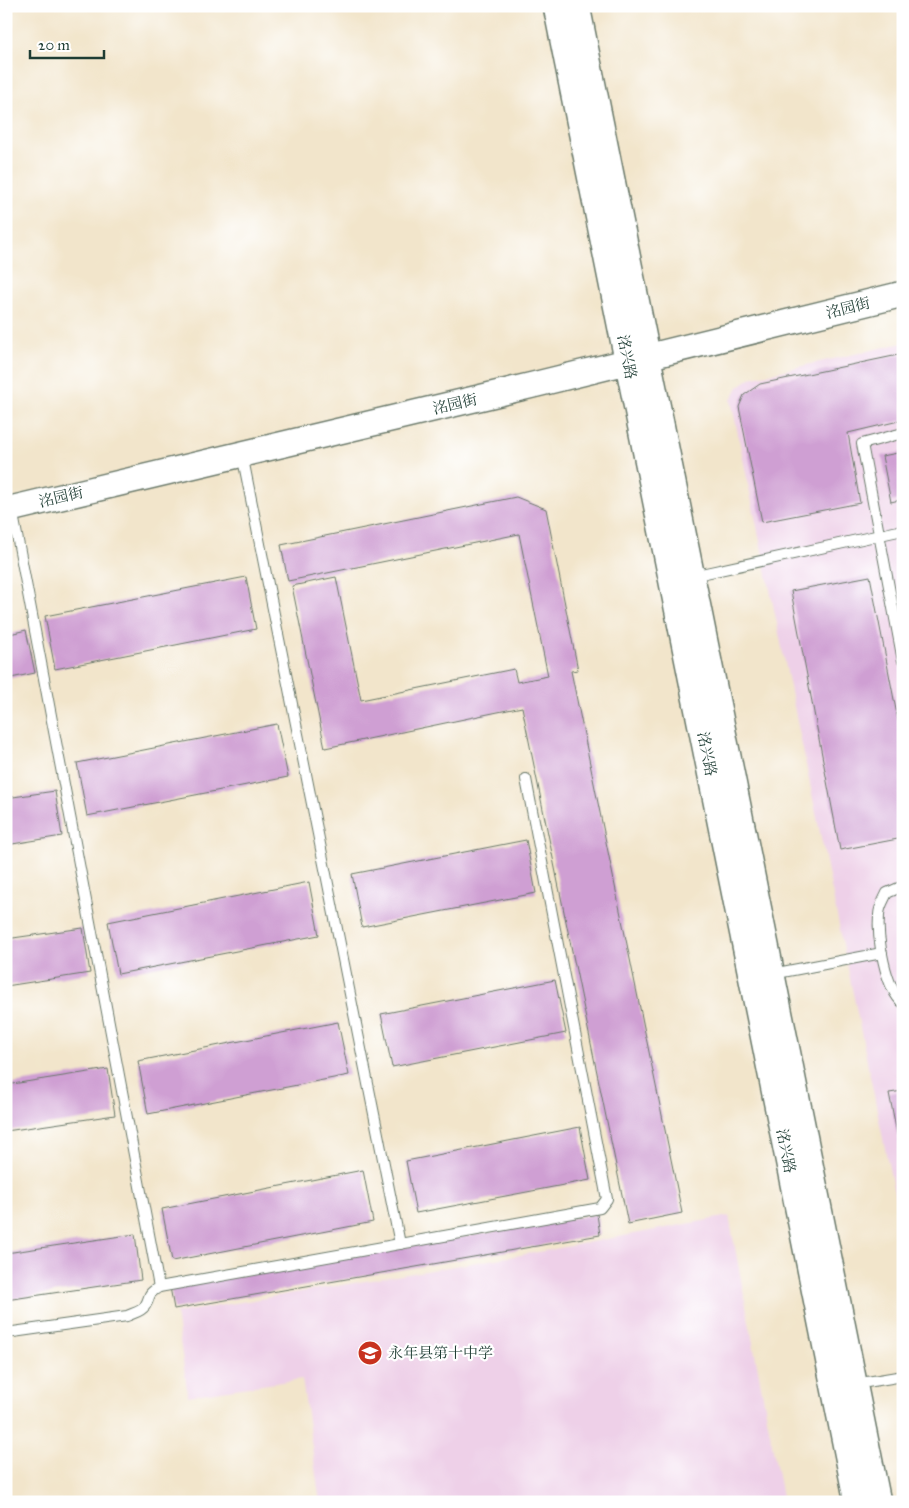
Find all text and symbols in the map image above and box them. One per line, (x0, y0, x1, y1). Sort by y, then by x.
scale bar (30, 28, 104, 60)
text: 20 m (38, 36, 70, 54)
street label: 洺园街 (824, 294, 872, 322)
street label: 洺兴路 (614, 333, 640, 381)
street label: 洺园街 (431, 390, 479, 418)
street label: 洺园街 (37, 483, 85, 511)
street label: 洺兴路 (694, 730, 720, 778)
street label: 洺兴路 (773, 1127, 799, 1175)
school or university icon: 永年县第十中学 (357, 1340, 383, 1366)
place label: 永年县第十中学 (388, 1344, 493, 1362)

